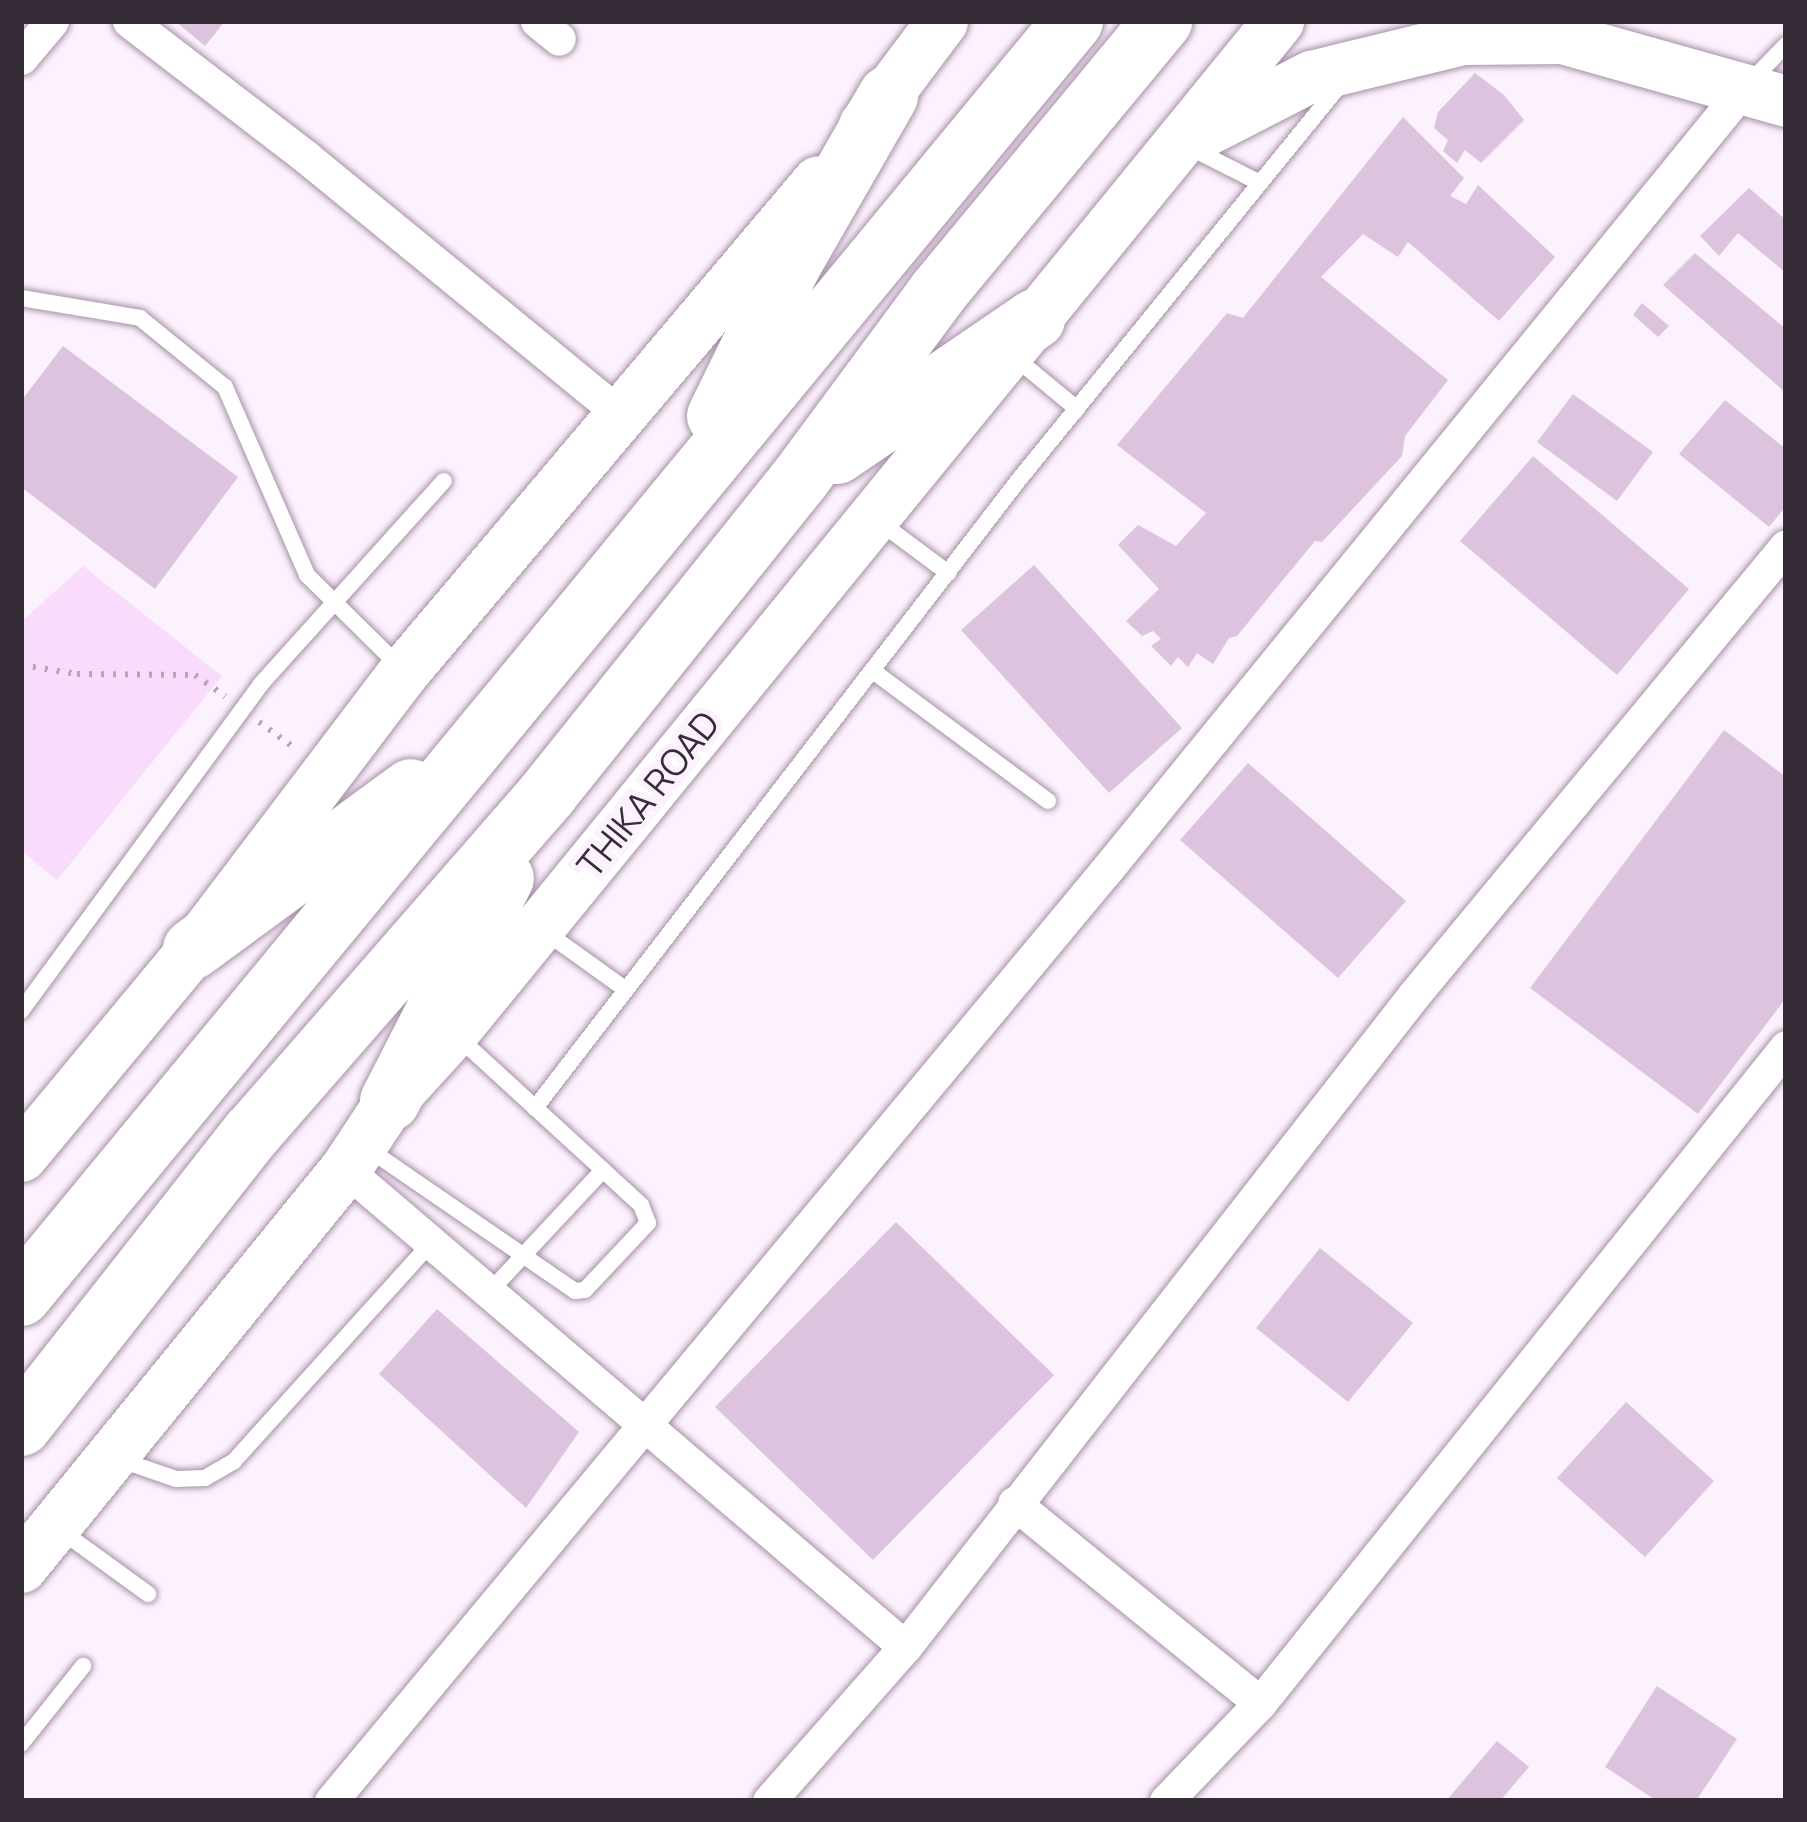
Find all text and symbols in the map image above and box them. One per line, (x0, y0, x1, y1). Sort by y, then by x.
street label: THIKA ROAD (568, 702, 728, 886)

